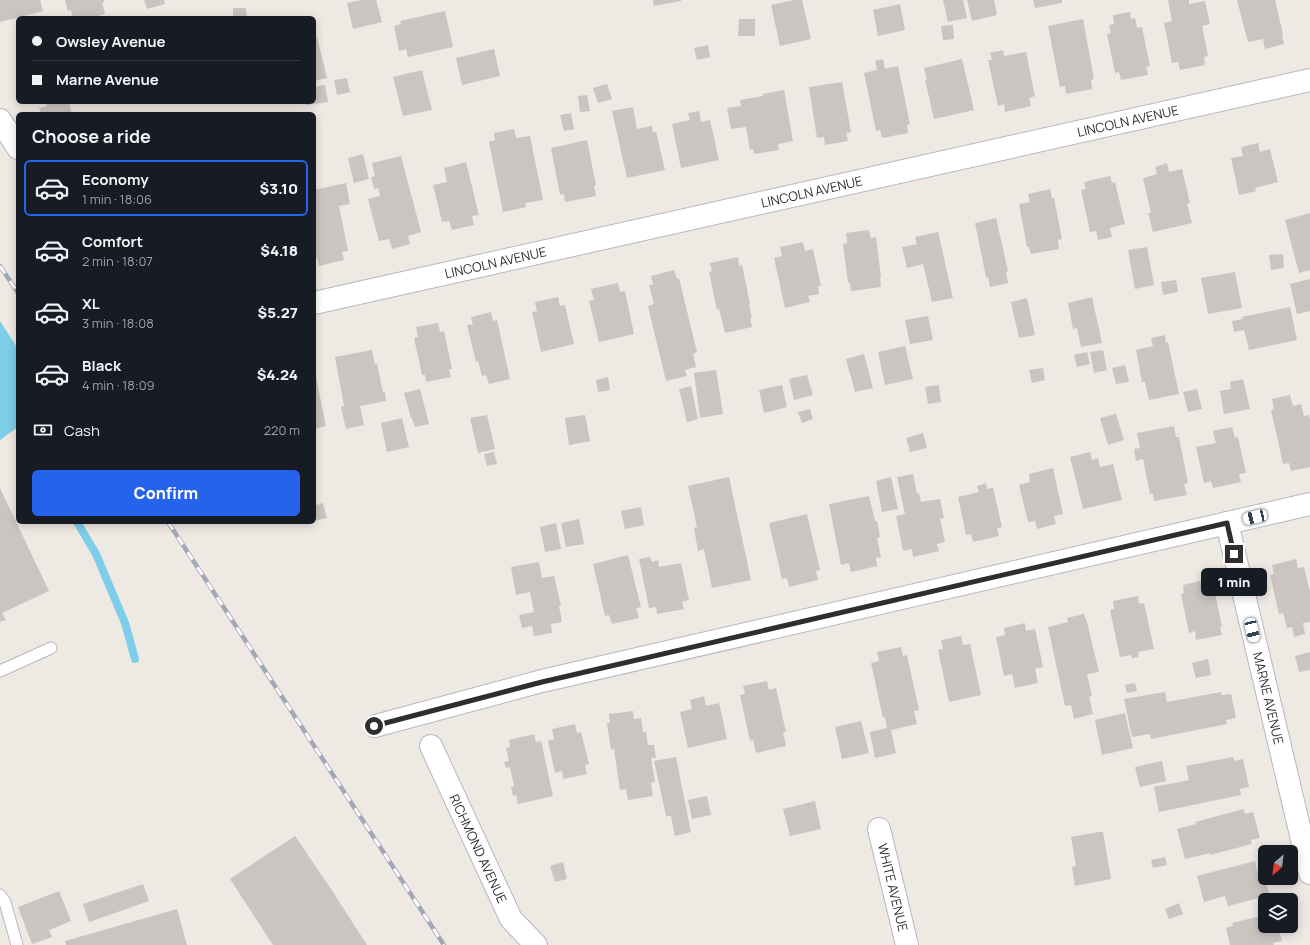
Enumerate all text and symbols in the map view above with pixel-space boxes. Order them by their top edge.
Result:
text: Owsley Avenue [56,31,166,52]
text: Marne Avenue [56,69,159,90]
street label: LINCOLN AVENUE [1075,101,1180,141]
text: Choose a ride [32,124,151,148]
text: Economy [82,169,149,190]
icon: car [34,170,70,206]
street label: LINCOLN AVENUE [759,171,864,212]
text: $3.10 [260,178,298,199]
text: 1 min · 18:06 [82,190,152,208]
text: Comfort [82,231,143,252]
icon: car [34,232,70,268]
text: $4.18 [260,240,298,261]
street label: LINCOLN AVENUE [443,242,548,282]
text: 2 min · 18:07 [82,252,153,270]
text: XL [82,293,100,314]
icon: car [34,294,70,330]
text: $5.27 [258,302,298,323]
text: 3 min · 18:08 [82,314,154,332]
text: Black [82,355,121,376]
icon: car [34,356,70,392]
text: $4.24 [257,364,298,385]
text: 4 min · 18:09 [82,376,155,394]
icon: cash [32,419,54,441]
text: Cash [64,420,100,441]
text: 220 m [264,421,300,439]
button: Confirm [32,470,300,516]
car [1242,508,1268,526]
route end [1225,545,1243,563]
callout: 1 min [1201,568,1267,596]
text: 1 min [1218,573,1250,591]
car [1243,617,1261,643]
street label: MARNE AVENUE [1249,650,1288,746]
route start [365,717,383,735]
street label: RICHMOND AVENUE [445,791,511,906]
street label: WHITE AVENUE [874,841,912,933]
north arrow [1258,845,1298,885]
map controls [1258,845,1298,933]
button: layers [1258,893,1298,933]

